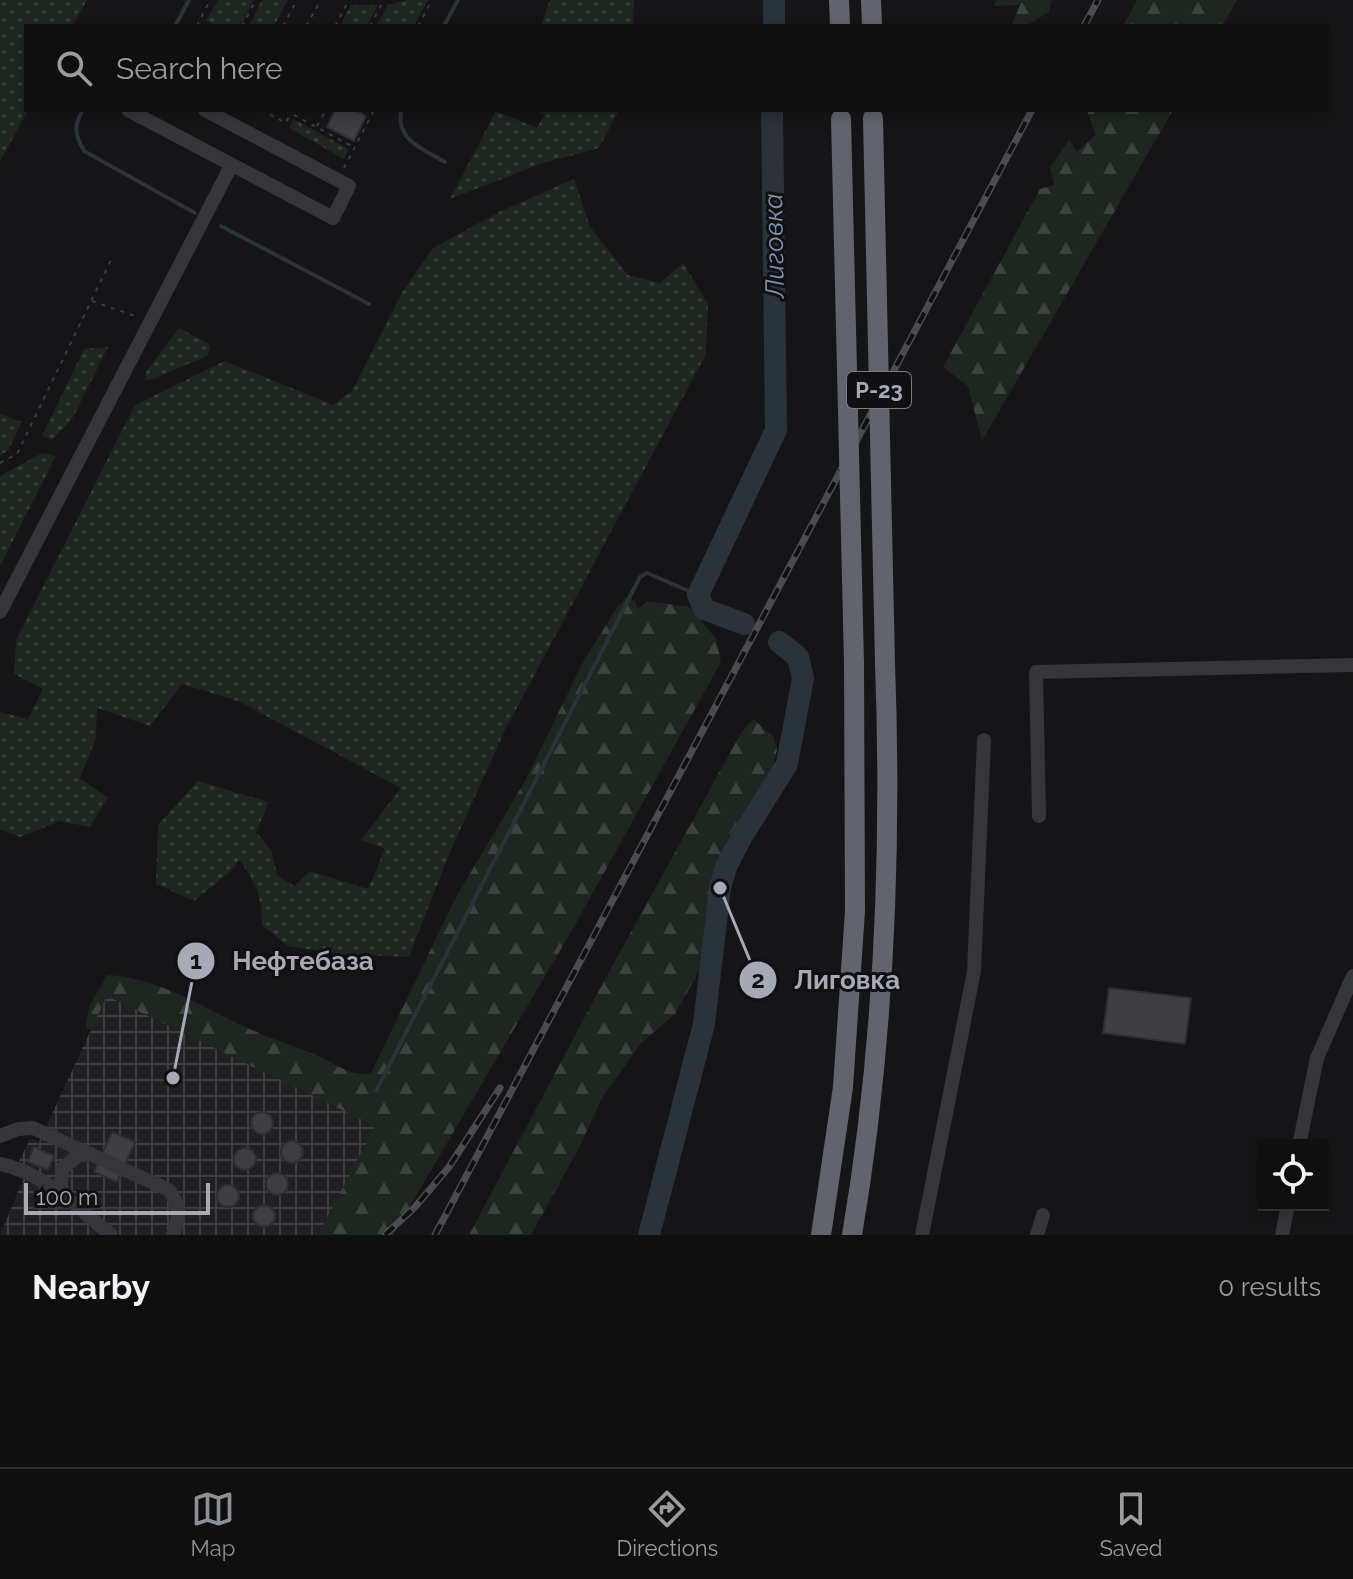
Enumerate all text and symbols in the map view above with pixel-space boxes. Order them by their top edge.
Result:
search box [24,24,1329,112]
icon: search [52,46,96,90]
text: Search here [116,51,283,86]
water label: Лиговка [758,193,790,300]
road number: Р-23 [847,372,911,408]
callout: Нефтебаза [176,936,390,986]
text: 1 [190,946,202,975]
text: Нефтебаза [232,946,374,976]
callout: Лиговка [738,955,916,1005]
text: 2 [751,965,765,994]
text: Лиговка [794,965,900,995]
map controls [1257,1139,1329,1211]
button: locate [1257,1139,1329,1211]
scale bar [24,1179,210,1215]
text: 100 m [36,1184,98,1210]
text: Nearby [32,1267,150,1307]
text: 0 results [1218,1272,1321,1302]
tab: Map [191,1487,235,1561]
tab: Directions [617,1487,718,1561]
tab: Saved [1099,1487,1162,1561]

